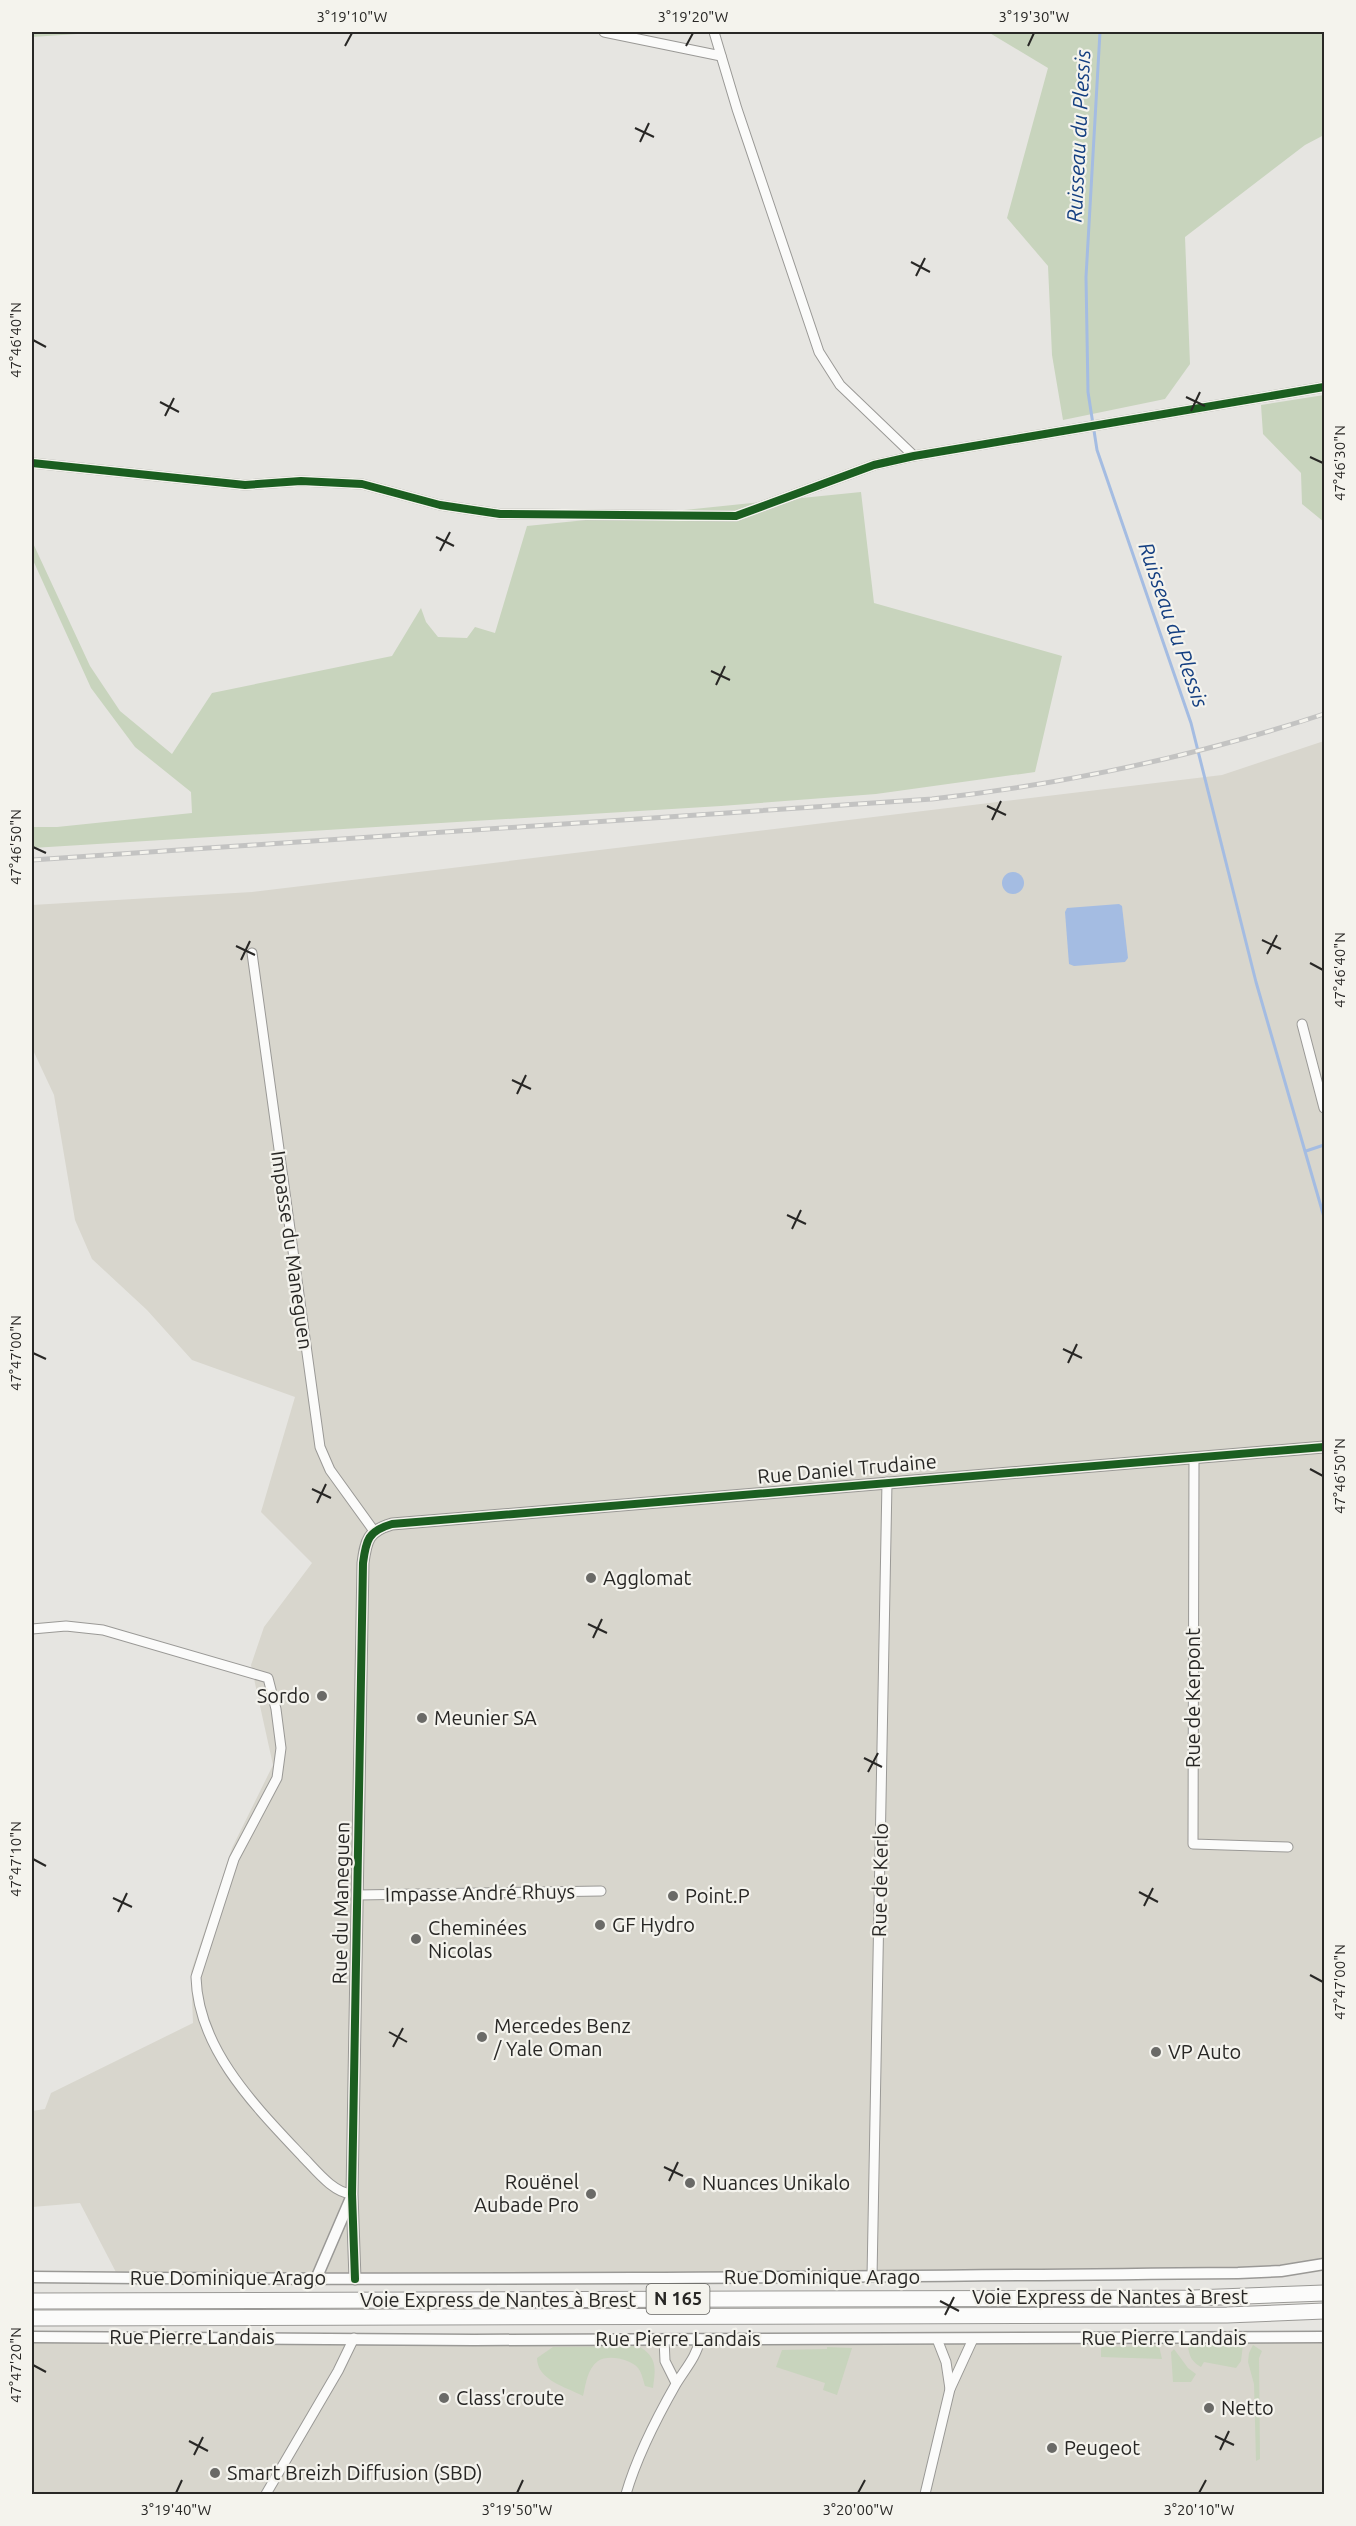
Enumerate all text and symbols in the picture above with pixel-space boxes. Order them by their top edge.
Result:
text: 3°19'10"W [317,8,388,25]
text: 3°19'20"W [658,8,729,25]
text: 3°19'30"W [999,8,1070,25]
water label: Ruisseau du Plessis [1061,49,1095,223]
text: 47°46'40"N [7,302,24,378]
text: 47°46'30"N [1331,425,1348,501]
water label: Ruisseau du Plessis [1134,539,1214,711]
text: 47°46'50"N [7,809,24,885]
text: 47°46'40"N [1331,932,1348,1008]
street label: Impasse du Maneguen [267,1149,318,1351]
text: 47°47'00"N [7,1315,24,1391]
text: 47°46'50"N [1331,1438,1348,1514]
street label: Rue Daniel Trudaine [756,1449,938,1488]
place label: Agglomat [603,1566,691,1589]
marker: Agglomat [584,1571,598,1585]
street label: Rue de Kerpont [1181,1628,1204,1768]
place label: Sordo [257,1684,310,1707]
marker: Sordo [315,1689,329,1703]
place label: Meunier SA [434,1706,537,1729]
marker: Meunier SA [415,1711,429,1725]
text: 47°47'10"N [7,1821,24,1897]
street label: Rue du Maneguen [328,1821,353,1985]
street label: Rue de Kerlo [867,1823,892,1937]
street label: Impasse André Rhuys [385,1879,575,1906]
place label: Point.P [685,1884,750,1907]
marker: Point.P [666,1889,680,1903]
place label: GF Hydro [612,1913,695,1936]
place label: Cheminées Nicolas [428,1916,527,1962]
marker: GF Hydro [593,1918,607,1932]
marker: Cheminées Nicolas [409,1932,423,1946]
text: 47°47'00"N [1331,1944,1348,2020]
place label: Mercedes Benz / Yale Oman [493,2014,631,2060]
marker: Mercedes Benz / Yale Oman [475,2030,489,2044]
place label: VP Auto [1168,2040,1241,2063]
marker: VP Auto [1149,2045,1163,2059]
place label: Rouënel Aubade Pro [474,2170,579,2216]
place label: Nuances Unikalo [702,2171,850,2194]
marker: Nuances Unikalo [683,2176,697,2190]
marker: Rouënel Aubade Pro [584,2187,598,2201]
street label: Rue Dominique Arago [724,2265,920,2288]
street label: Rue Dominique Arago [130,2266,326,2289]
road number: N 165 [646,2284,710,2314]
street label: Voie Express de Nantes à Brest [972,2285,1248,2308]
street label: Voie Express de Nantes à Brest [360,2288,636,2311]
street label: Rue Pierre Landais [109,2325,275,2348]
street label: Rue Pierre Landais [1081,2326,1247,2349]
text: 47°47'20"N [7,2327,24,2403]
street label: Rue Pierre Landais [595,2327,761,2350]
place label: Class'croute [456,2386,565,2409]
marker: Class'croute [437,2391,451,2405]
place label: Netto [1221,2396,1274,2419]
marker: Netto [1202,2401,1216,2415]
place label: Peugeot [1064,2436,1140,2459]
marker: Peugeot [1045,2441,1059,2455]
place label: Smart Breizh Diffusion (SBD) [227,2461,483,2484]
marker: Smart Breizh Diffusion (SBD) [208,2466,222,2480]
text: 3°19'40"W [141,2501,212,2518]
text: 3°19'50"W [482,2501,553,2518]
text: 3°20'00"W [823,2501,894,2518]
text: 3°20'10"W [1164,2501,1235,2518]

